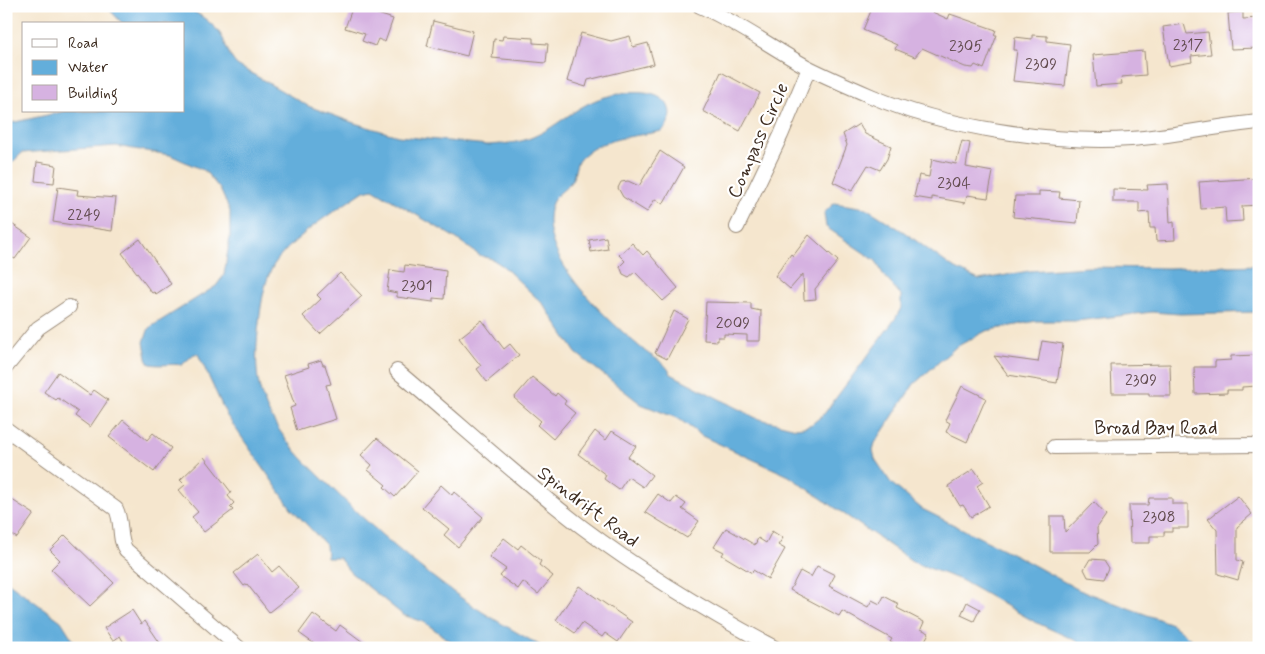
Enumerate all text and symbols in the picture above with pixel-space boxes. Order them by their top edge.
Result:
legend [22,22,185,112]
text: Road [68,34,98,54]
house number: 2317 [1173,35,1204,56]
house number: 2305 [949,36,983,57]
house number: 2309 [1025,54,1057,75]
text: Water [68,58,108,78]
street label: Compass Circle [722,79,795,202]
text: Building [68,84,118,105]
house number: 2304 [937,173,971,194]
house number: 2249 [67,205,101,226]
house number: 2301 [401,276,433,297]
house number: 2009 [716,313,750,334]
house number: 2309 [1125,370,1157,391]
street label: Broad Bay Road [1094,416,1218,441]
street label: Spindrift Road [532,461,644,553]
house number: 2308 [1142,507,1176,528]

